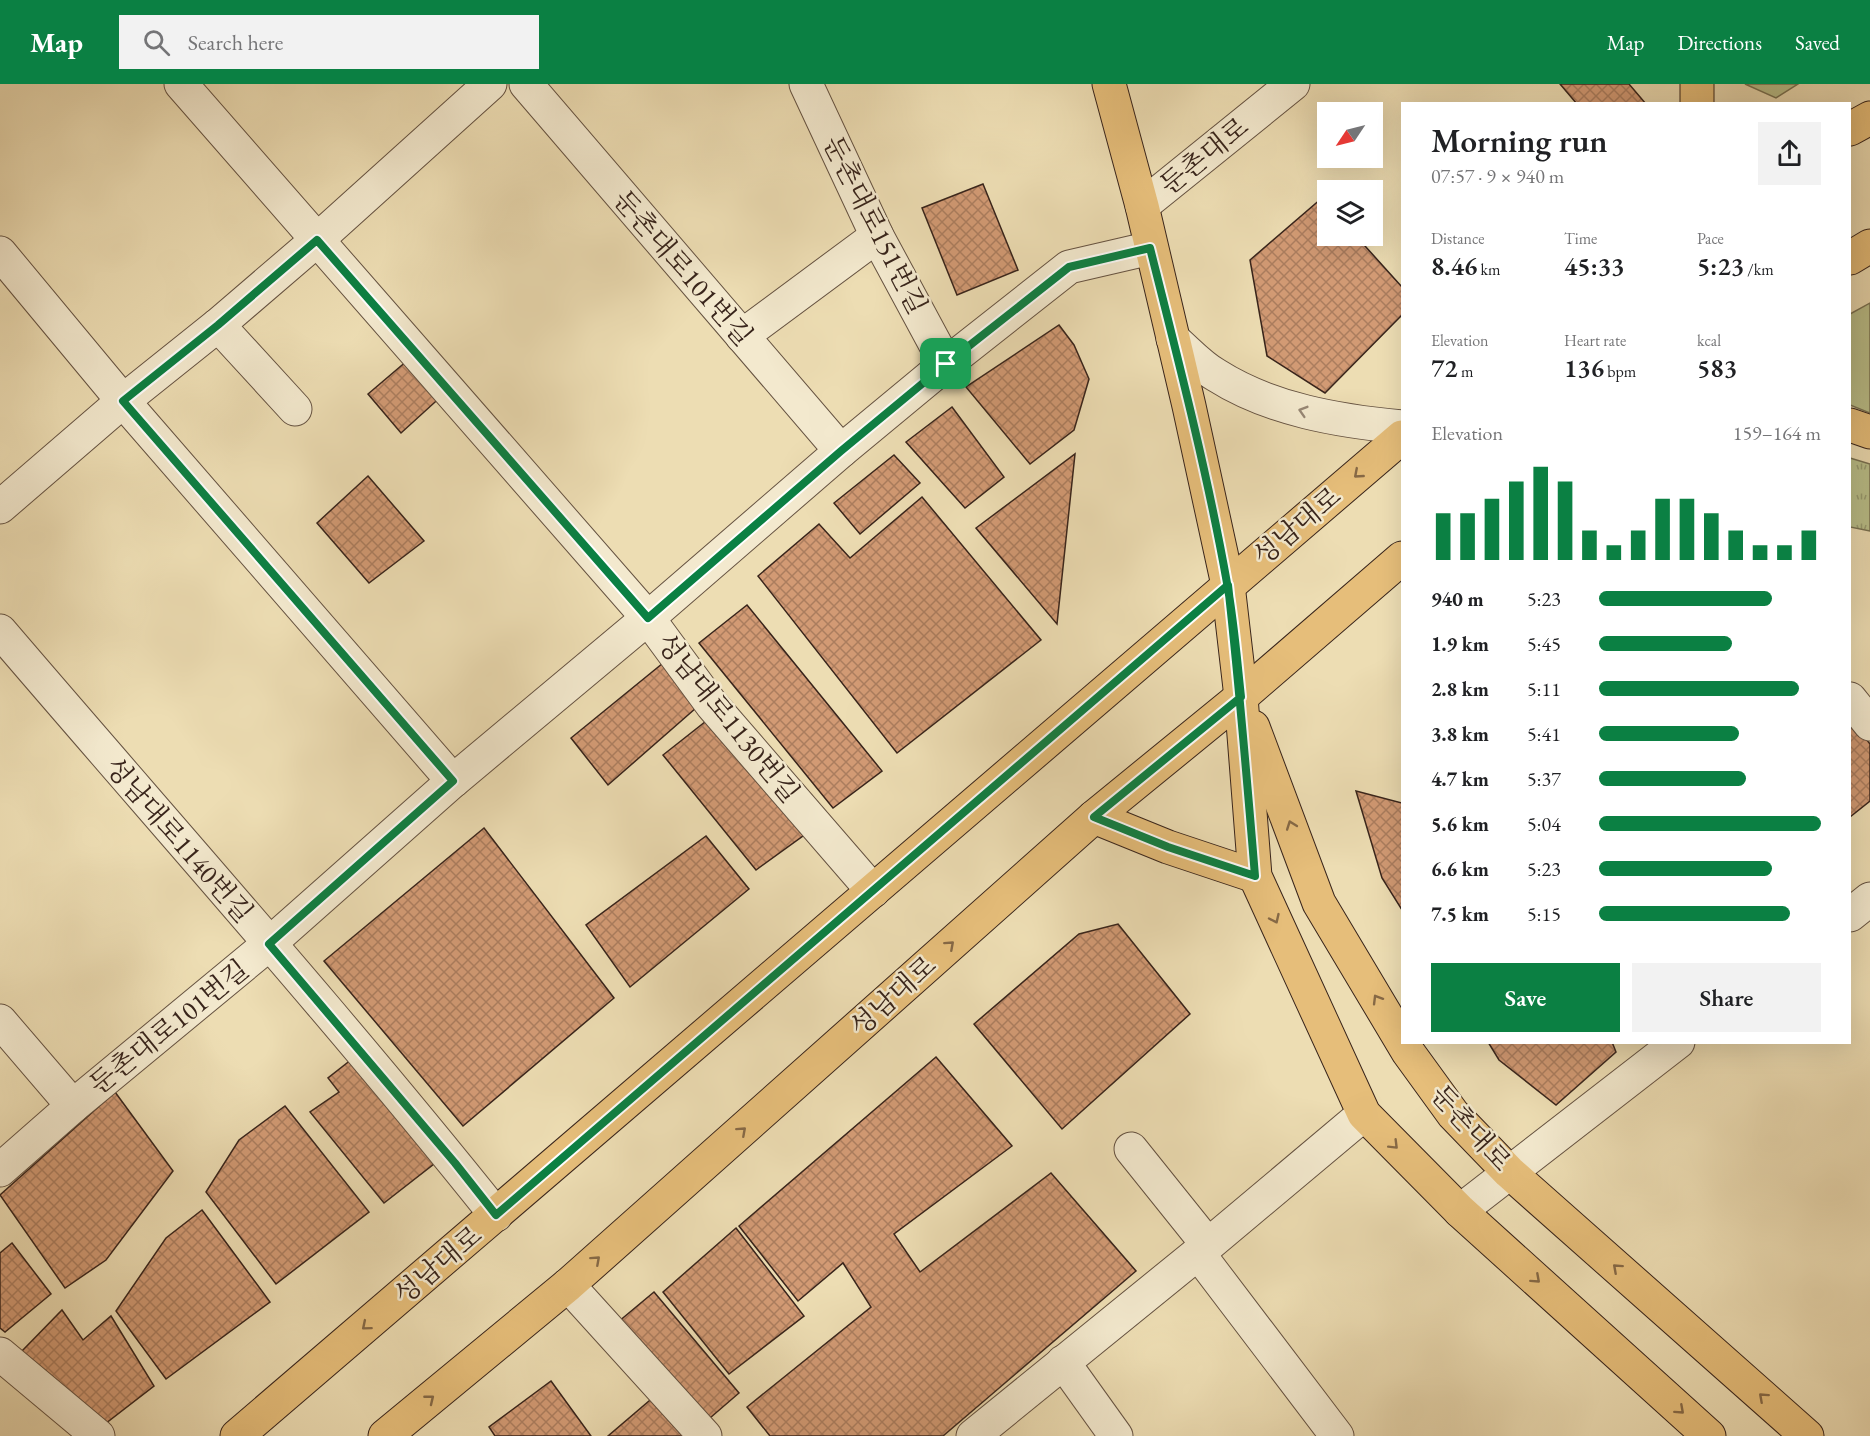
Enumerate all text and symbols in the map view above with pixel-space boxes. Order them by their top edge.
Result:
search box [119,15,539,69]
text: Map [30,24,83,60]
icon: search [140,26,173,59]
text: Search here [188,28,283,57]
text: Map [1607,29,1644,56]
text: Directions [1677,29,1762,56]
text: Saved [1795,29,1840,56]
north arrow [1317,102,1383,168]
map controls [1317,102,1383,246]
street label: 둔촌대로 [1152,109,1255,202]
text: Morning run [1431,119,1608,162]
button: share [1758,122,1821,185]
street label: 둔촌대로151번길 [816,130,935,320]
text: 07:57 · 9 × 940 m [1431,163,1564,189]
button: layers [1317,180,1383,246]
street label: 둔촌대로101번길 [606,182,761,353]
text: Distance [1431,228,1484,249]
text: Time [1564,228,1597,249]
text: Pace [1697,228,1724,249]
text: 8.46 [1431,249,1477,283]
text: 45:33 [1564,249,1624,283]
text: 5:23 [1697,249,1744,283]
text: km [1477,259,1500,280]
text: /km [1744,259,1774,280]
text: Elevation [1431,330,1489,351]
text: Heart rate [1564,330,1626,351]
text: kcal [1697,330,1721,351]
pin [920,338,971,389]
icon: arrive [929,347,962,380]
text: 72 [1431,351,1458,385]
text: 136 [1564,351,1604,385]
text: 583 [1697,351,1737,385]
text: m [1458,361,1473,382]
text: bpm [1604,361,1636,382]
one-way arrow [1298,406,1309,418]
text: Elevation [1431,420,1503,446]
text: 159–164 m [1733,420,1821,446]
one-way arrow [1354,467,1365,478]
street label: 성남대로 [1245,479,1348,573]
text: 940 m [1431,586,1484,612]
text: 5:23 [1527,586,1561,612]
street label: 성남대로1130번길 [649,626,808,810]
text: 1.9 km [1431,631,1489,657]
text: 5:45 [1527,631,1561,657]
text: 2.8 km [1431,676,1489,702]
text: 5:11 [1527,676,1561,702]
text: 3.8 km [1431,721,1489,747]
text: 5:41 [1527,721,1561,747]
street label: 성남대로1140번길 [98,750,261,930]
text: 4.7 km [1431,766,1489,792]
text: 5:37 [1527,766,1561,792]
text: 5.6 km [1431,811,1489,837]
text: 5:04 [1527,811,1561,837]
one-way arrow [1285,820,1298,831]
text: 6.6 km [1431,856,1489,882]
text: 5:23 [1527,856,1561,882]
text: 7.5 km [1431,901,1489,927]
text: 5:15 [1527,901,1561,927]
one-way arrow [1267,913,1279,924]
one-way arrow [943,941,954,952]
street label: 성남대로 [842,948,943,1044]
street label: 둔촌대로101번길 [82,952,256,1102]
button: Save [1431,963,1620,1032]
button: Share [1632,963,1821,1032]
one-way arrow [1372,995,1384,1005]
street label: 둔촌대로 [1423,1077,1519,1178]
one-way arrow [735,1127,746,1138]
one-way arrow [1387,1137,1398,1148]
street label: 성남대로 [386,1218,489,1312]
one-way arrow [589,1256,600,1267]
one-way arrow [1613,1264,1624,1275]
one-way arrow [1529,1272,1540,1283]
one-way arrow [362,1319,373,1330]
one-way arrow [1759,1393,1770,1404]
one-way arrow [423,1395,434,1406]
one-way arrow [1674,1403,1684,1414]

